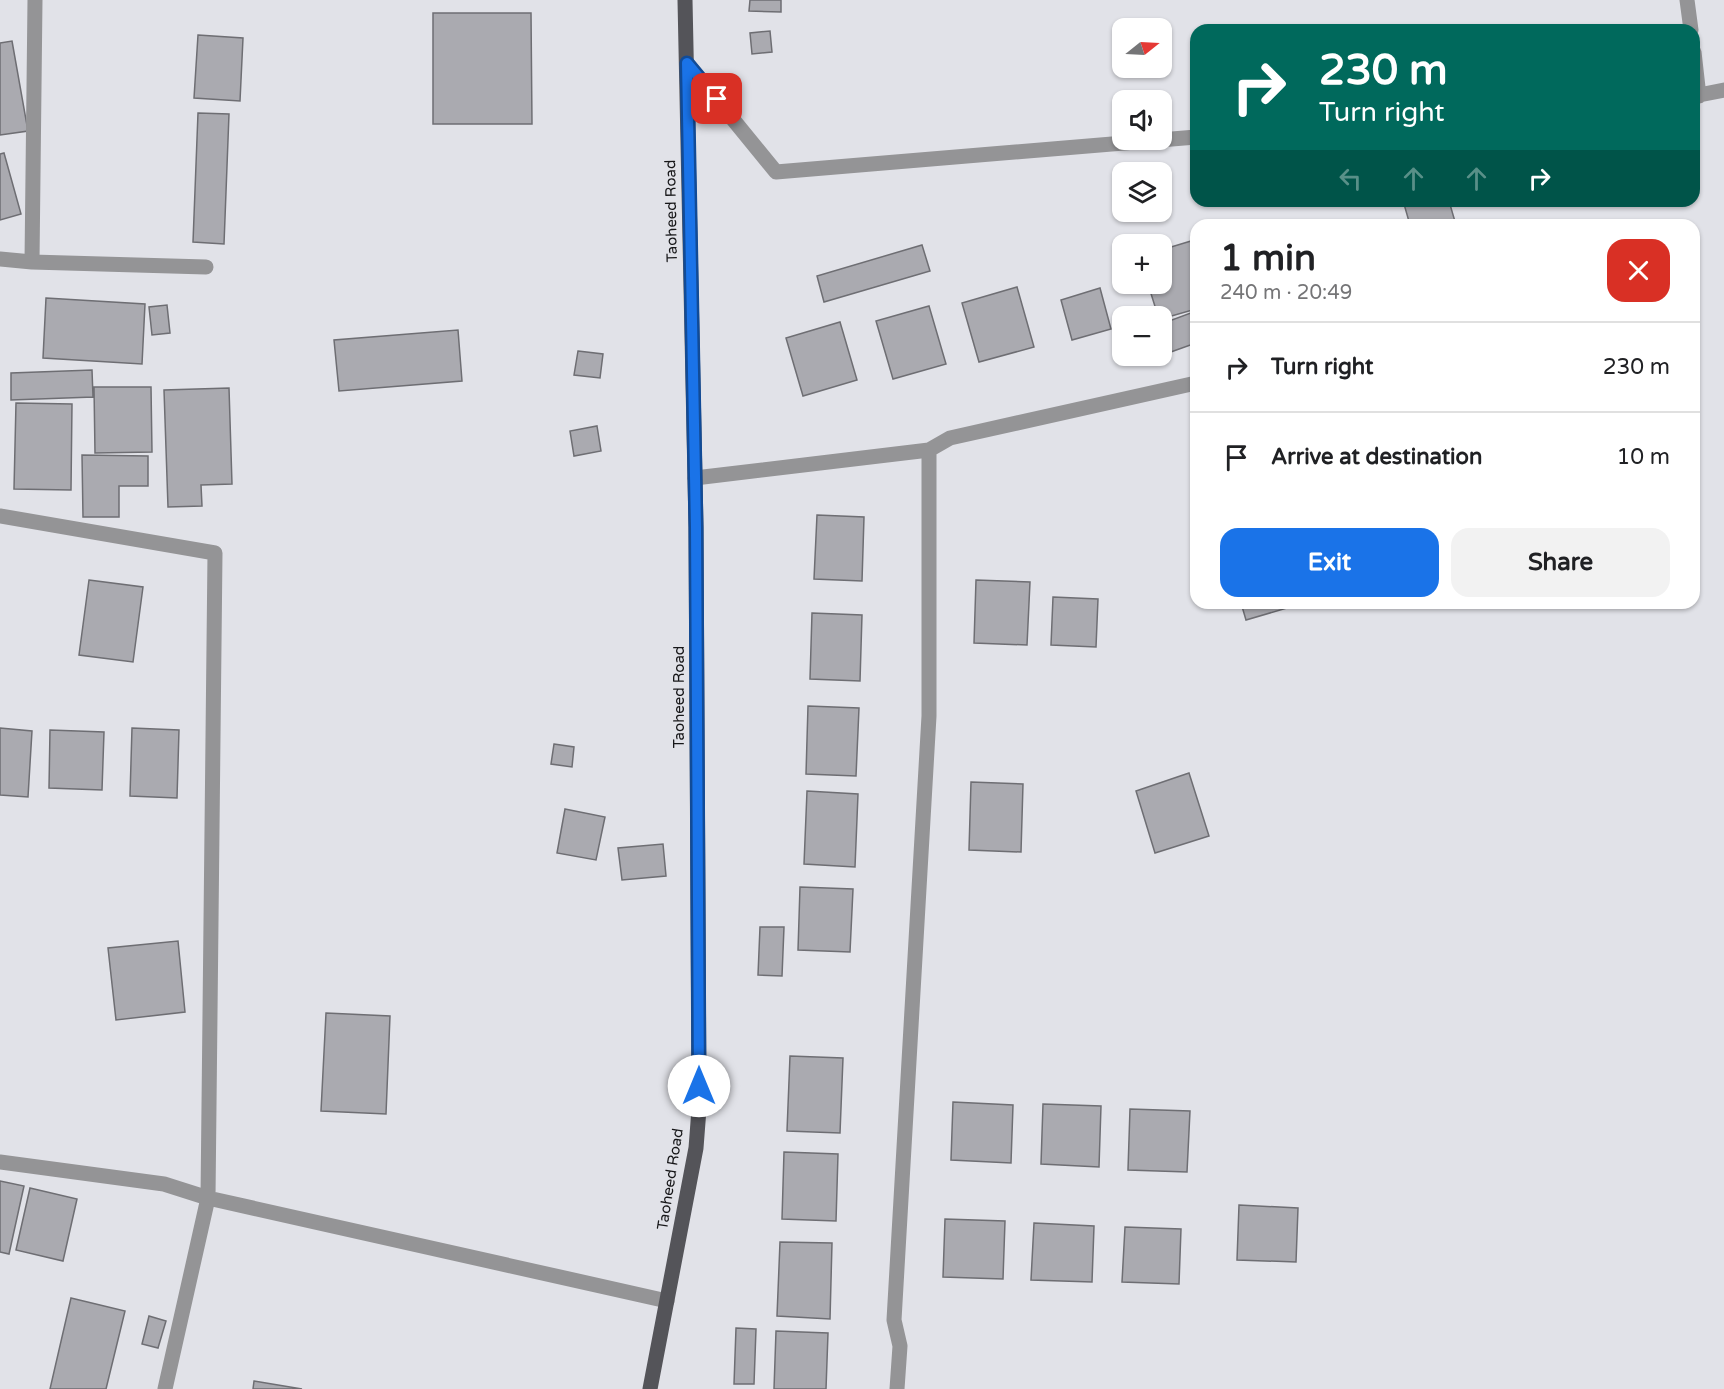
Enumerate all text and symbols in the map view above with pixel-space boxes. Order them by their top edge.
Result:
north arrow [1112,18,1172,78]
map controls [1112,18,1172,366]
text: 230 m [1319,45,1448,96]
icon: right [1220,48,1298,126]
pin [691,73,742,124]
icon: arrive [700,82,733,115]
button: sound [1112,90,1172,150]
text: Turn right [1319,96,1445,129]
street label: Taoheed Road [661,160,681,262]
button: layers [1112,162,1172,222]
icon: left [1334,162,1367,195]
icon: ahead [1397,162,1430,195]
icon: ahead [1460,162,1493,195]
icon: right [1523,162,1556,195]
button: + [1112,234,1172,294]
text: 1 min [1220,237,1316,280]
button: close [1607,239,1670,302]
text: 240 m · 20:49 [1220,281,1352,305]
button: − [1112,306,1172,366]
icon: right [1220,351,1253,384]
text: Turn right [1271,354,1373,380]
text: 230 m [1603,354,1670,380]
icon: arrive [1220,441,1253,474]
text: Arrive at destination [1271,444,1482,470]
text: 10 m [1616,444,1670,470]
button: Exit [1220,528,1439,597]
button: Share [1451,528,1670,597]
street label: Taoheed Road [670,646,688,748]
position arrow [667,1054,731,1118]
street label: Taoheed Road [653,1127,687,1231]

